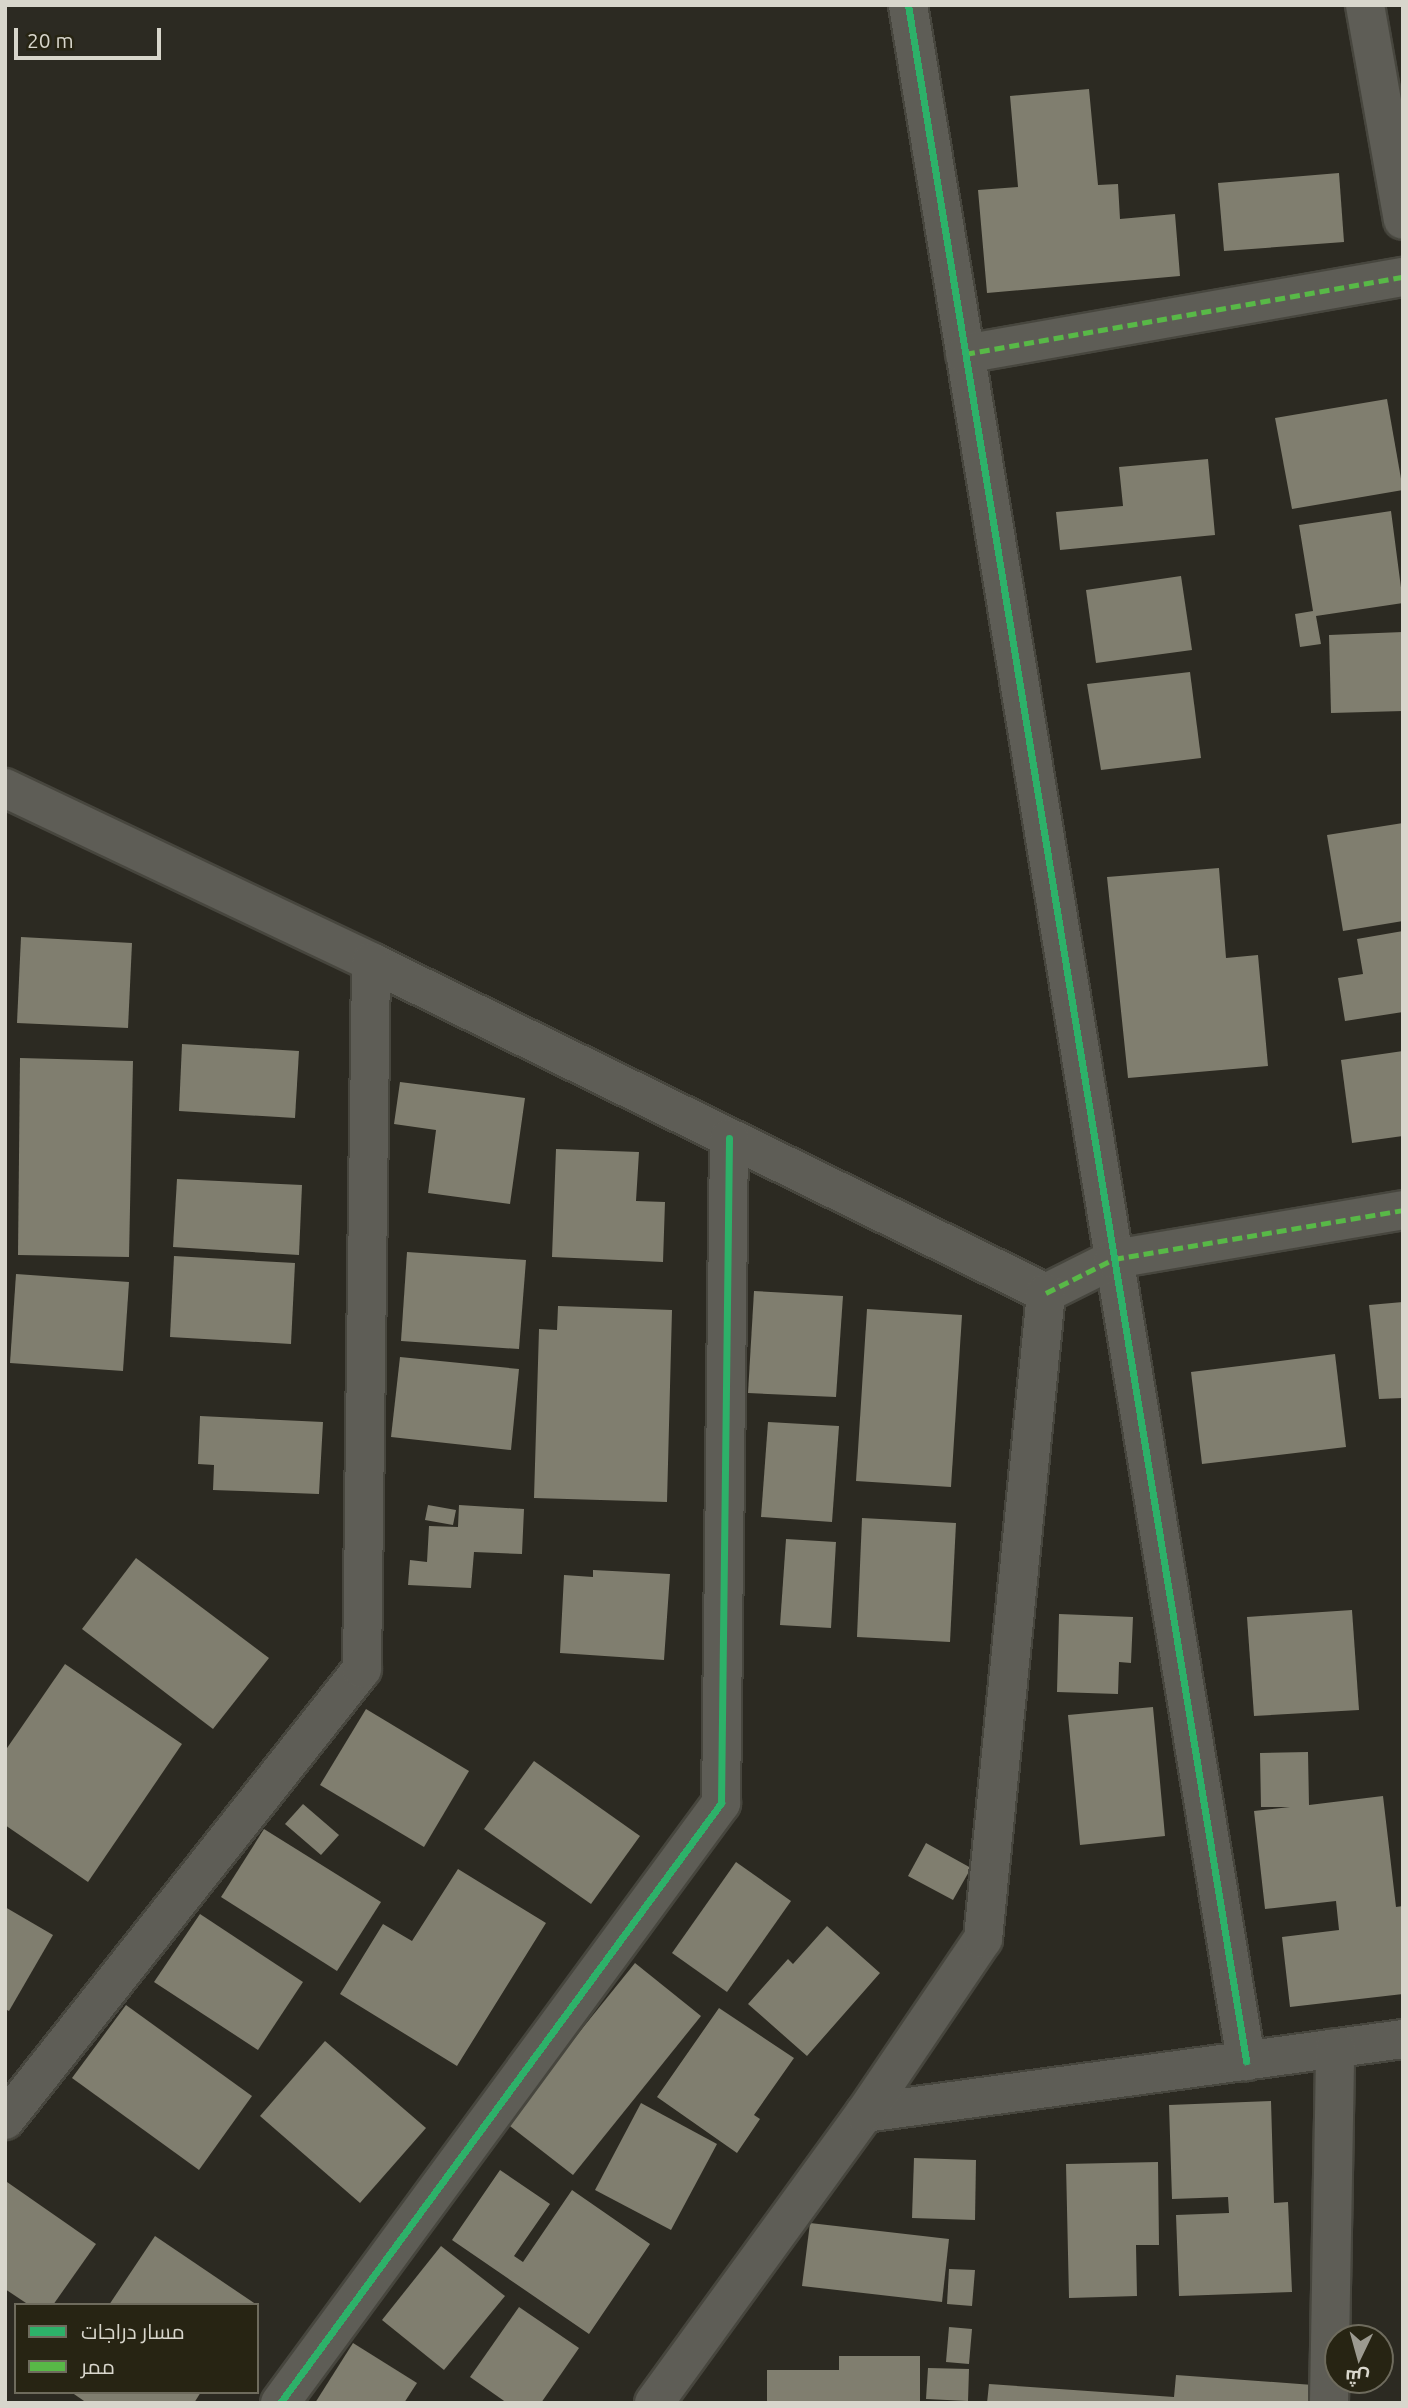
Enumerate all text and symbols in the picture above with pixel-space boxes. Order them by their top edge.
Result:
scale bar [18,14,164,58]
text: 20 m [27,28,74,52]
legend [14,2303,259,2394]
text: مسار دراجات [81,2319,185,2343]
north arrow [1324,2324,1394,2394]
text: ممر [81,2354,115,2378]
text: ش [1344,2366,1370,2390]

